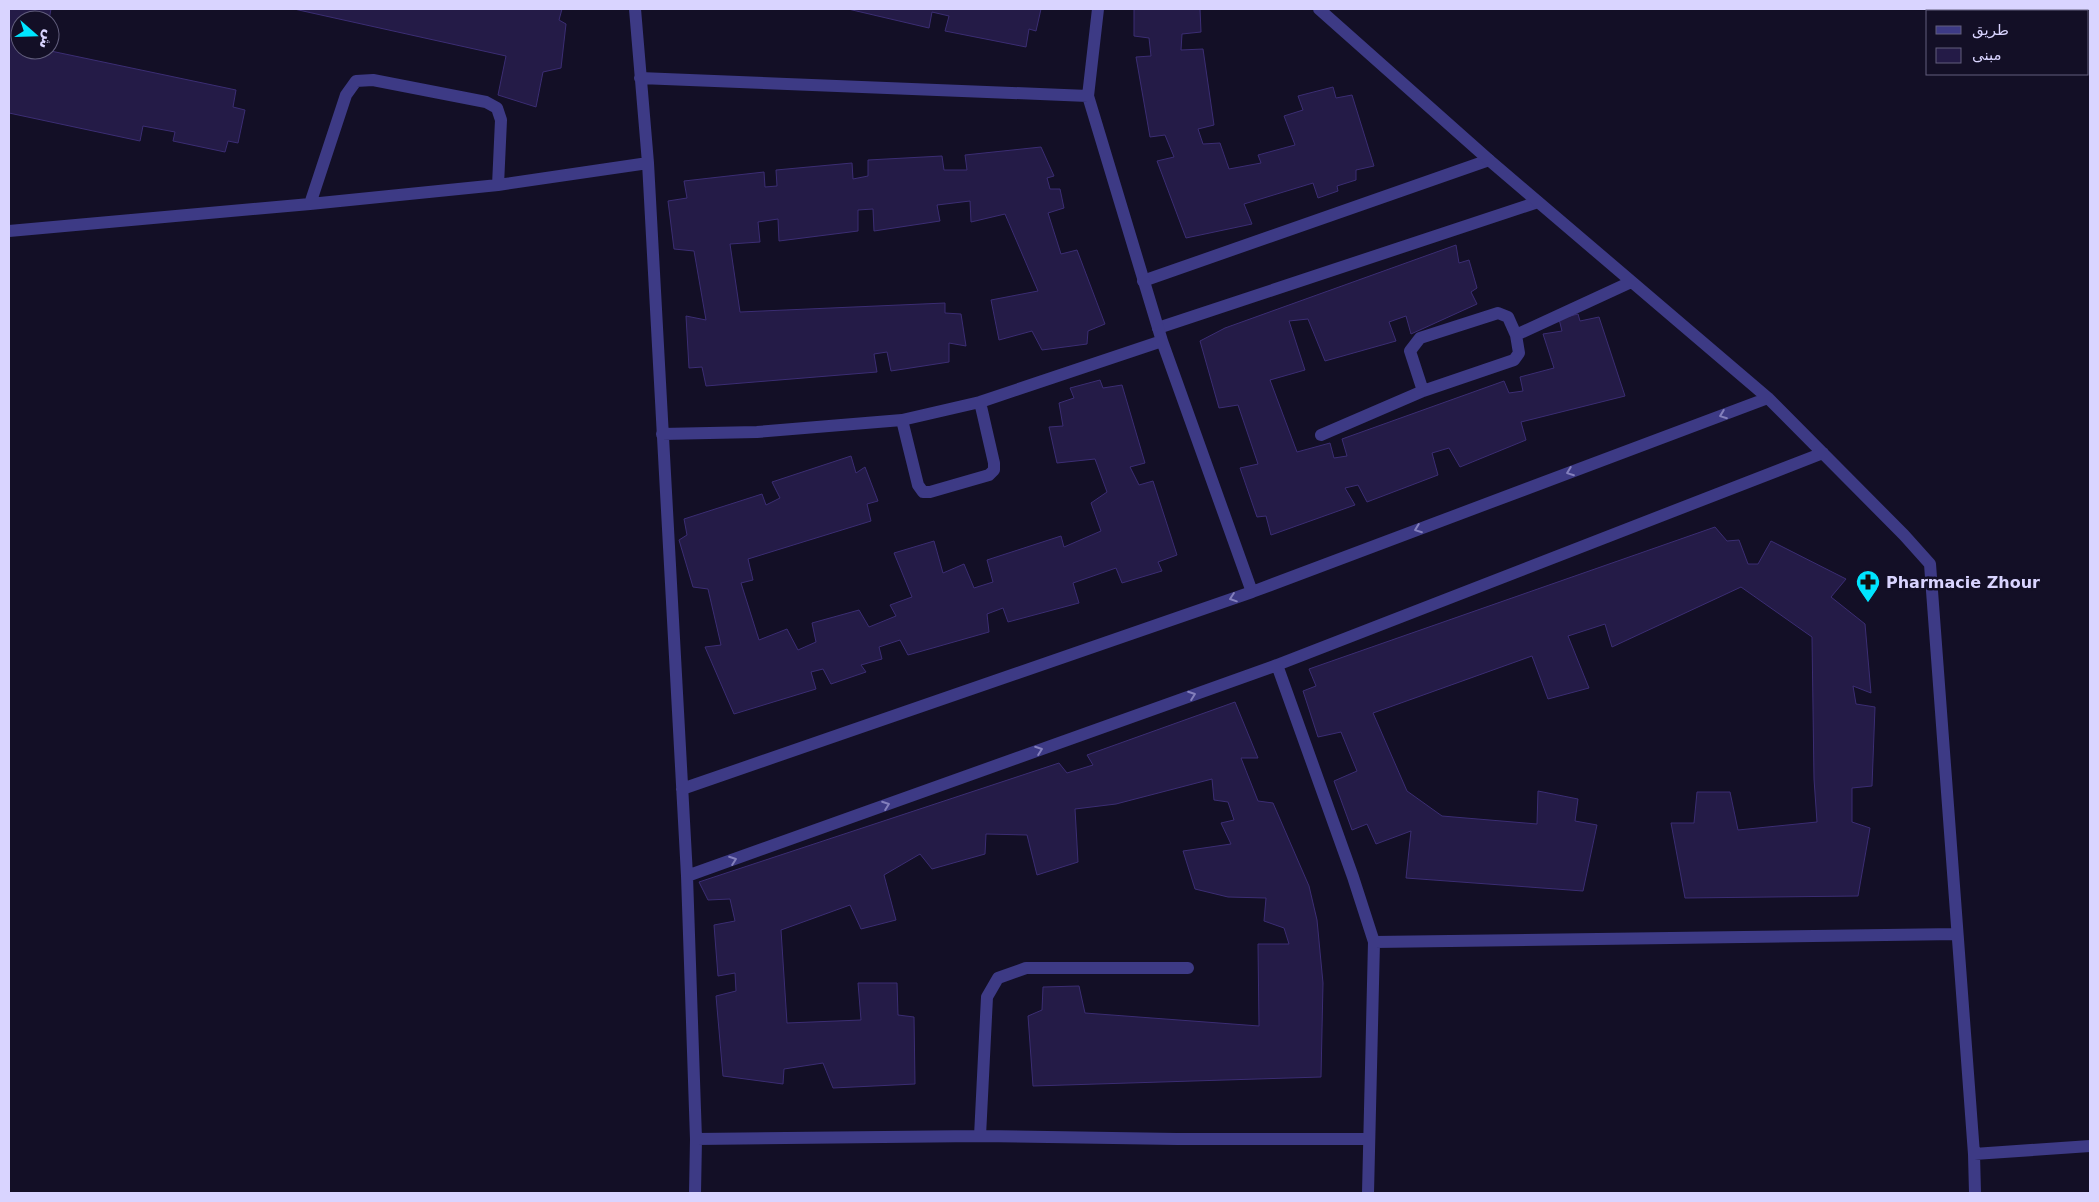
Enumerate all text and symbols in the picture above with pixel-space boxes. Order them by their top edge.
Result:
north arrow [10,10,60,60]
legend [1926,10,2089,75]
text: طريق [1972,21,2009,39]
text: ش [36,28,58,51]
text: مبنى [1972,46,2002,64]
one-way arrow [1719,409,1727,419]
one-way arrow [1567,466,1575,476]
one-way arrow [1414,523,1423,533]
pharmacy icon: Pharmacie Zhour [1855,569,1881,603]
place label: Pharmacie Zhour [1886,573,2040,592]
one-way arrow [1229,592,1238,602]
one-way arrow [1187,691,1196,701]
one-way arrow [1034,746,1043,756]
one-way arrow [881,801,890,811]
one-way arrow [728,855,737,865]

